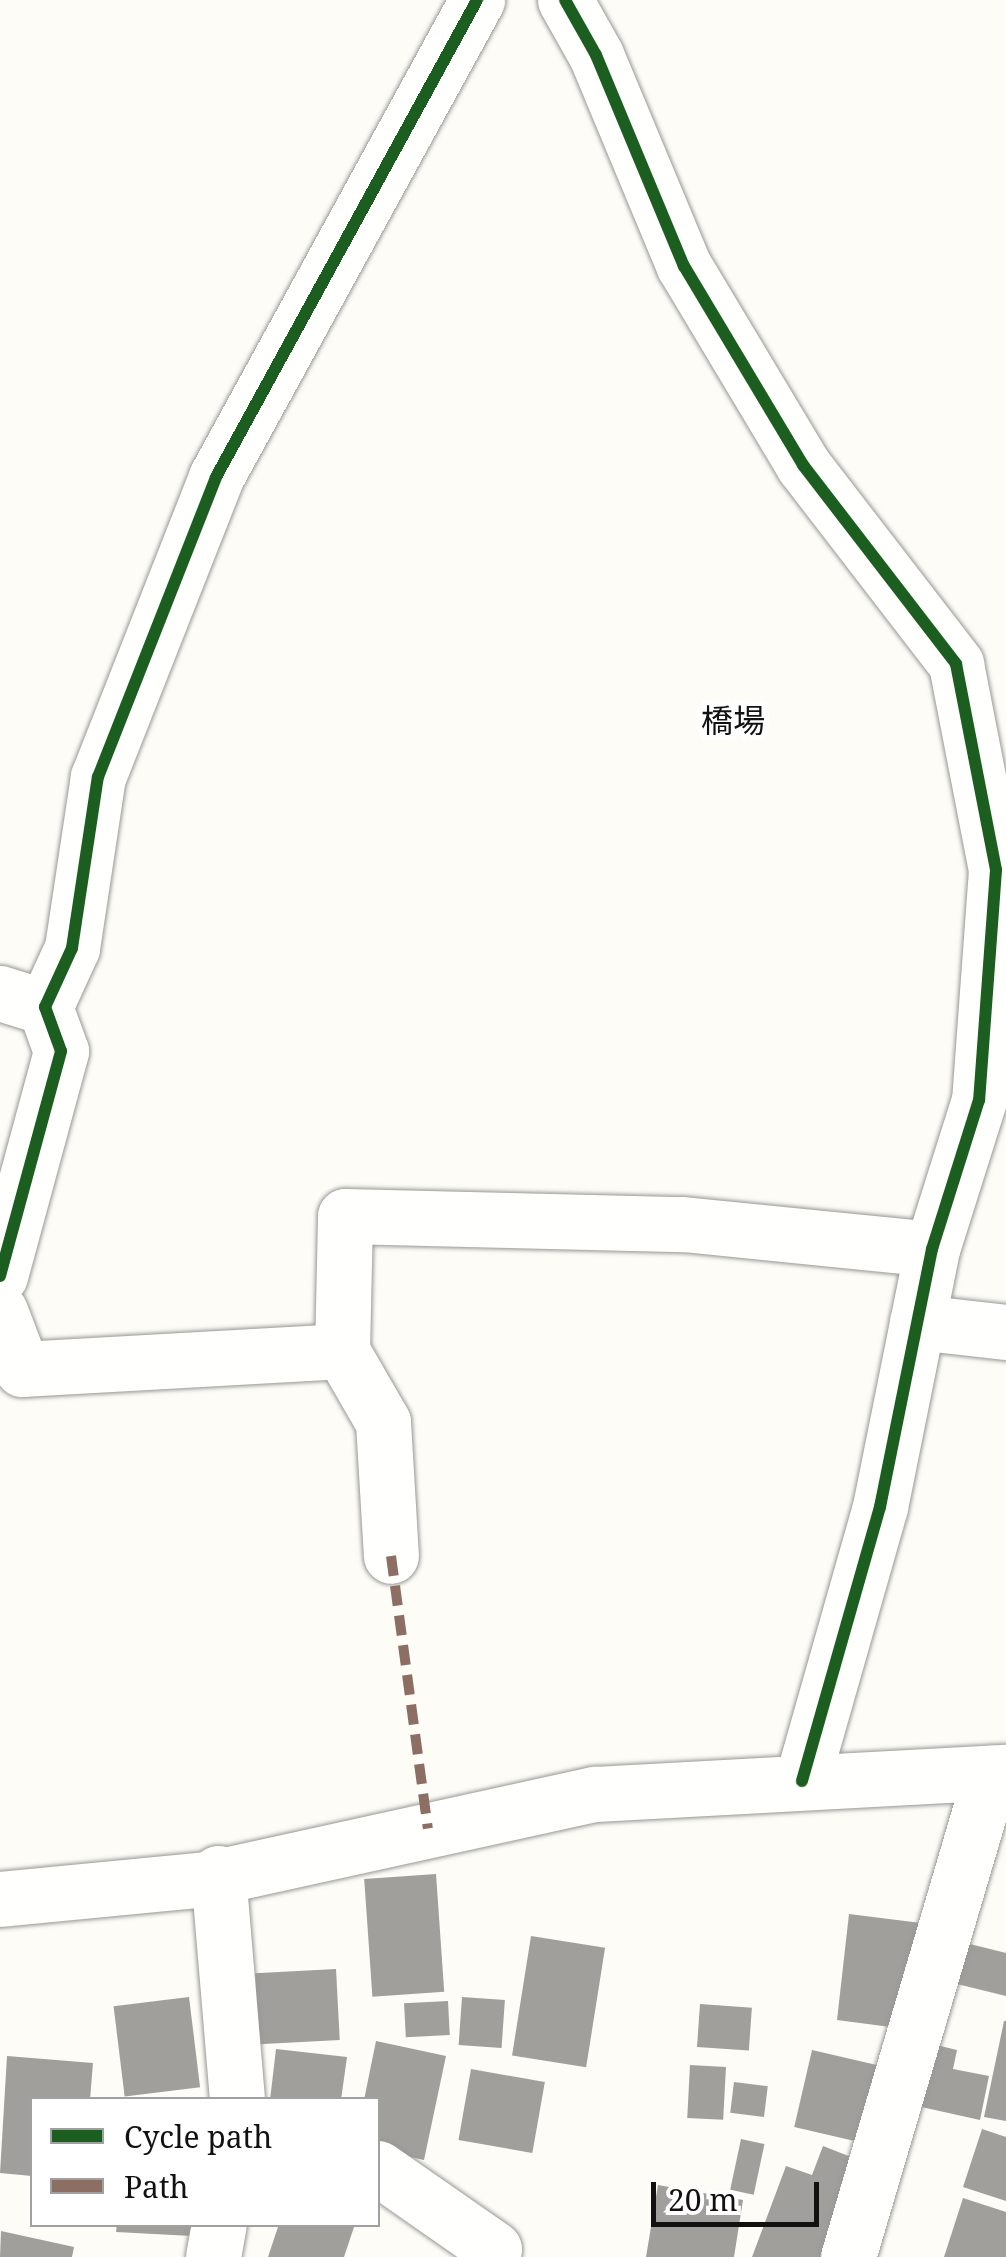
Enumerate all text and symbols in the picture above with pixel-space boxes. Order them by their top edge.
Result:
district label: 橋場 [701,701,765,739]
legend [30,2097,380,2227]
text: Cycle path [124,2116,272,2157]
scale bar [656,2162,824,2224]
text: Path [124,2166,189,2207]
text: 20 m [668,2179,738,2220]

